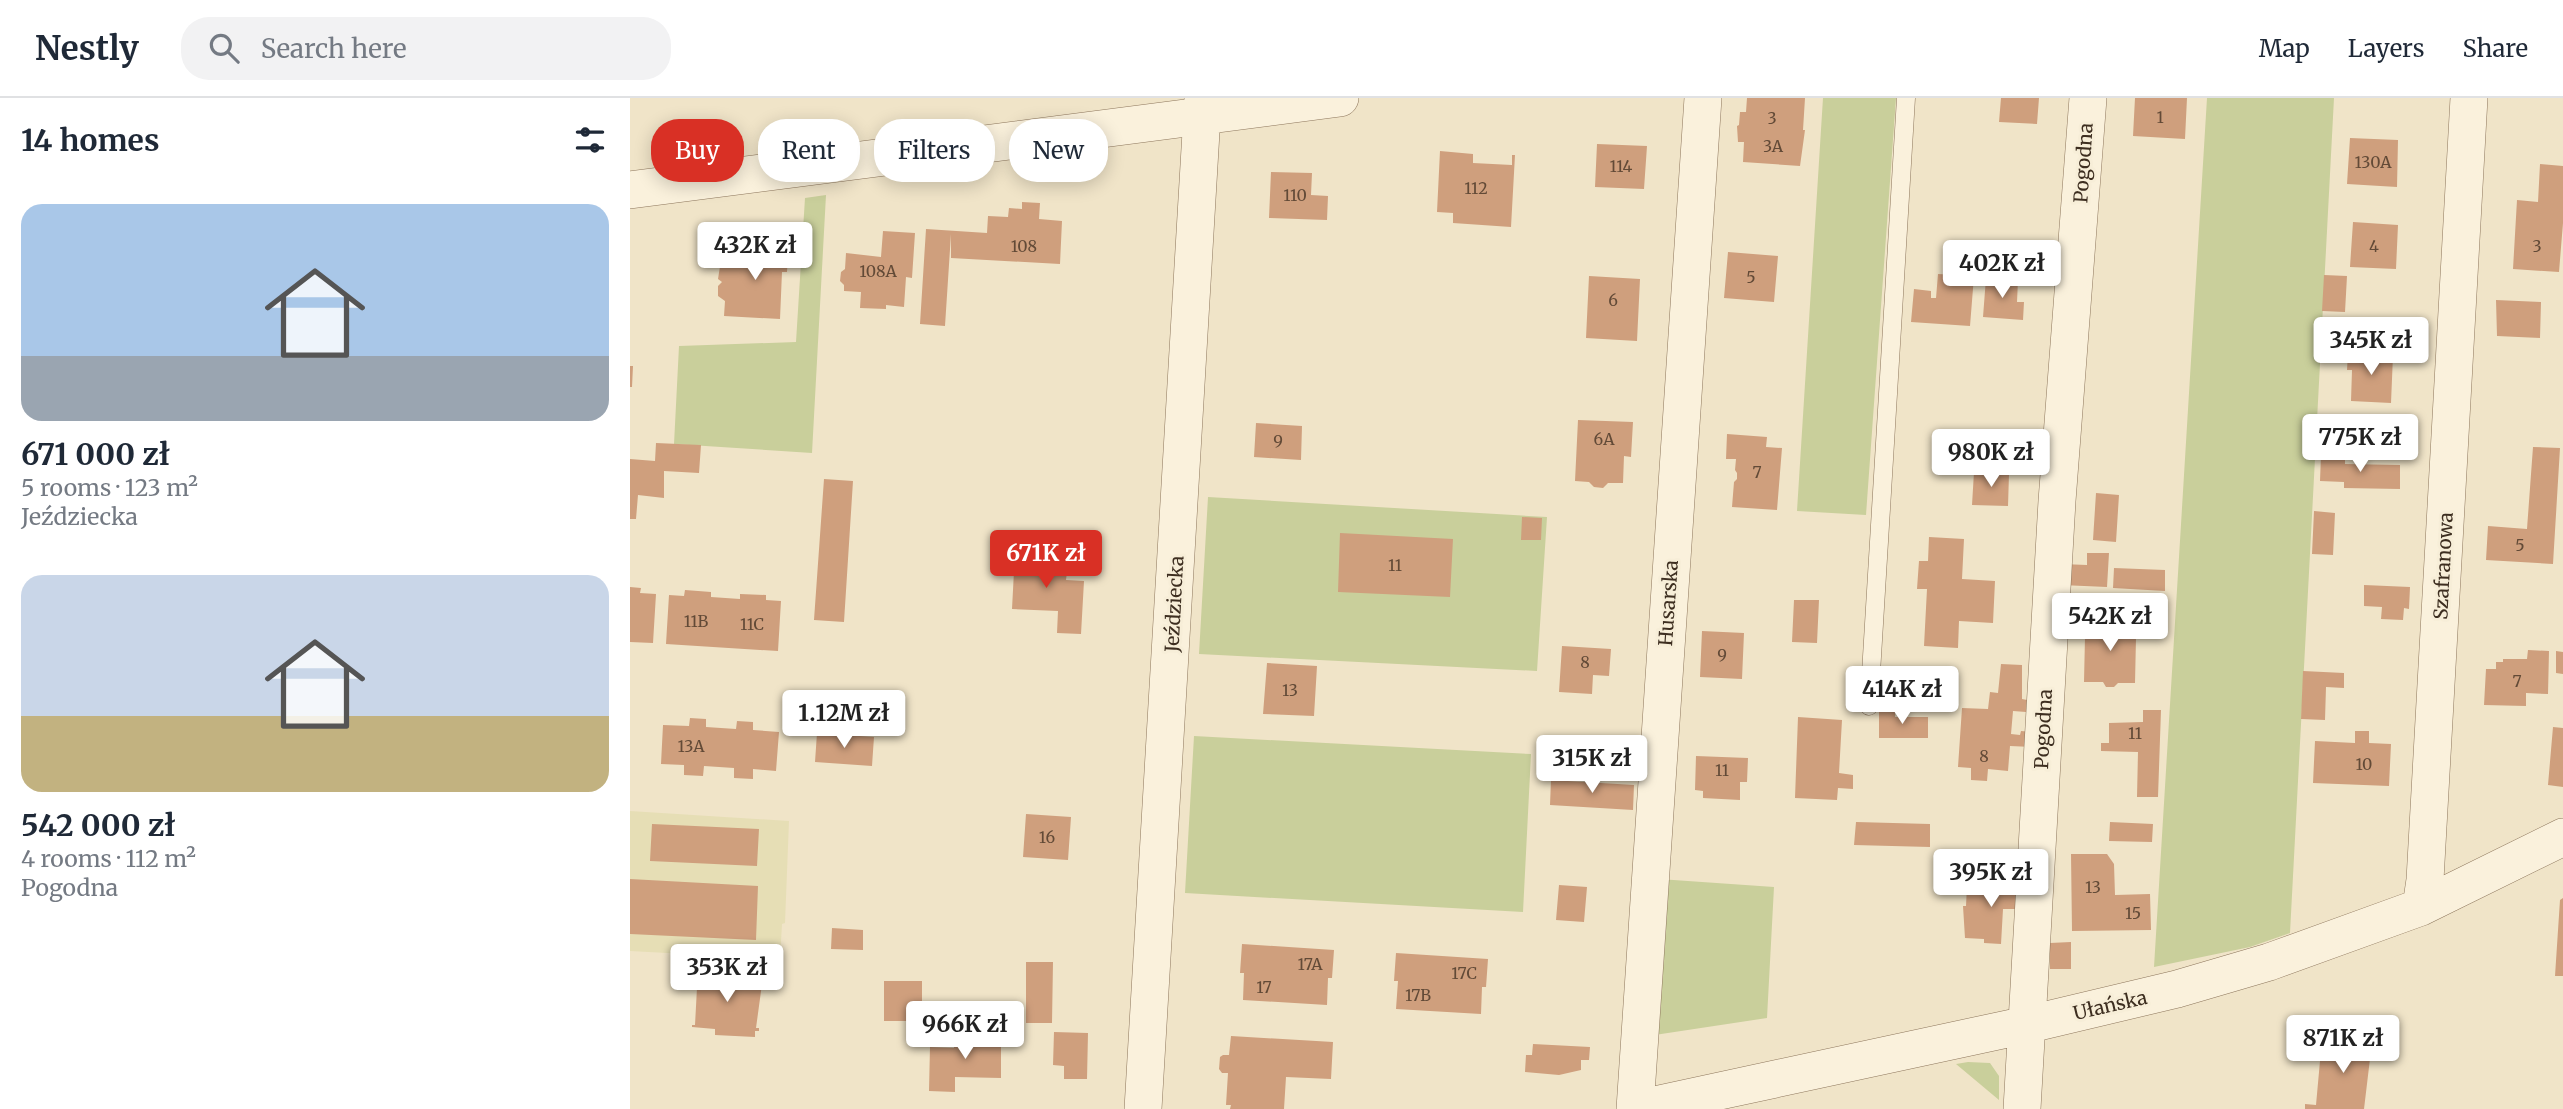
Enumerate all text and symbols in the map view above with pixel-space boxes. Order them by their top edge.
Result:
search box [181,17,671,80]
text: Nestly [35,28,139,69]
icon: search [205,29,243,67]
text: Search here [261,32,407,65]
text: Map [2259,33,2310,64]
text: Layers [2348,33,2424,64]
text: Share [2462,33,2528,64]
house number: 1 [2156,107,2164,127]
house number: 3 [1767,108,1777,128]
chip: Buy [651,119,744,182]
chip: Rent [758,119,860,182]
chip: Filters [874,119,995,182]
chip: New [1009,119,1108,182]
text: 14 homes [21,121,159,159]
icon: filters [571,121,609,159]
street label: Pogodna [2068,122,2098,204]
house number: 3A [1763,136,1784,156]
house number: 130A [2355,152,2392,172]
house number: 114 [1610,156,1633,176]
house number: 112 [1464,178,1488,198]
house number: 110 [1283,185,1307,205]
pin: 432K zł [690,222,820,282]
text: 432K zł [713,230,797,259]
house number: 108 [1011,236,1037,256]
house number: 4 [2369,236,2379,256]
house number: 3 [2532,236,2542,256]
pin: 402K zł [1937,240,2067,300]
text: 402K zł [1959,248,2045,277]
icon: home [252,250,378,376]
house number: 108A [859,261,898,281]
house number: 5 [1746,267,1756,287]
house number: 6 [1608,290,1618,310]
pin: 345K zł [2306,317,2436,377]
text: 345K zł [2330,325,2412,354]
pin: 775K zł [2295,414,2425,474]
text: 775K zł [2318,422,2402,451]
house number: 6A [1594,429,1615,449]
pin: 980K zł [1926,430,2056,489]
house number: 9 [1273,431,1283,451]
text: 671 000 zł [21,435,170,473]
text: 980K zł [1948,437,2034,466]
house number: 7 [1752,462,1762,482]
text: 5 rooms · 123 m² [21,473,198,502]
text: Jeździecka [21,502,138,531]
street label: Szafranowa [2428,512,2458,620]
pin: 671K zł [981,531,1111,590]
house number: 5 [2515,535,2525,555]
text: 671K zł [1006,538,1086,567]
street label: Jeździecka [1159,555,1189,654]
house number: 11 [1388,555,1402,575]
street label: Husarska [1653,559,1683,647]
pin: 542K zł [2045,594,2175,653]
text: 542K zł [2068,601,2152,630]
house number: 11B [684,611,709,631]
house number: 11C [740,614,764,634]
icon: home [252,621,378,747]
house number: 9 [1717,645,1727,665]
house number: 8 [1580,652,1590,672]
pin: 414K zł [1837,666,1967,726]
house number: 7 [2512,671,2522,691]
text: 414K zł [1862,674,1942,703]
house number: 13 [1282,680,1298,700]
street label: Pogodna [2029,688,2057,770]
pin: 1.12M zł [772,690,916,750]
text: 1.12M zł [798,698,890,727]
house number: 11 [2128,723,2142,743]
house number: 13A [678,736,705,756]
pin: 315K zł [1527,736,1657,795]
text: 315K zł [1552,743,1632,772]
house number: 8 [1979,746,1989,766]
house number: 10 [2356,754,2372,774]
house number: 11 [1715,760,1729,780]
text: 542 000 zł [21,806,175,844]
house number: 16 [1039,827,1055,847]
text: 4 rooms · 112 m² [21,844,196,873]
pin: 395K zł [1926,850,2056,909]
text: 395K zł [1949,857,2033,886]
text: Pogodna [21,873,118,902]
house number: 13 [2085,877,2101,897]
house number: 15 [2125,903,2141,923]
pin: 353K zł [662,944,792,1004]
text: 353K zł [686,952,768,981]
house number: 17A [1297,954,1323,974]
house number: 17C [1451,963,1477,983]
house number: 17 [1256,977,1272,997]
house number: 17B [1405,985,1431,1005]
street label: Ułańska [2071,985,2149,1025]
pin: 966K zł [900,1002,1030,1061]
text: 966K zł [922,1009,1008,1038]
pin: 871K zł [2278,1016,2408,1075]
text: 871K zł [2302,1023,2384,1052]

